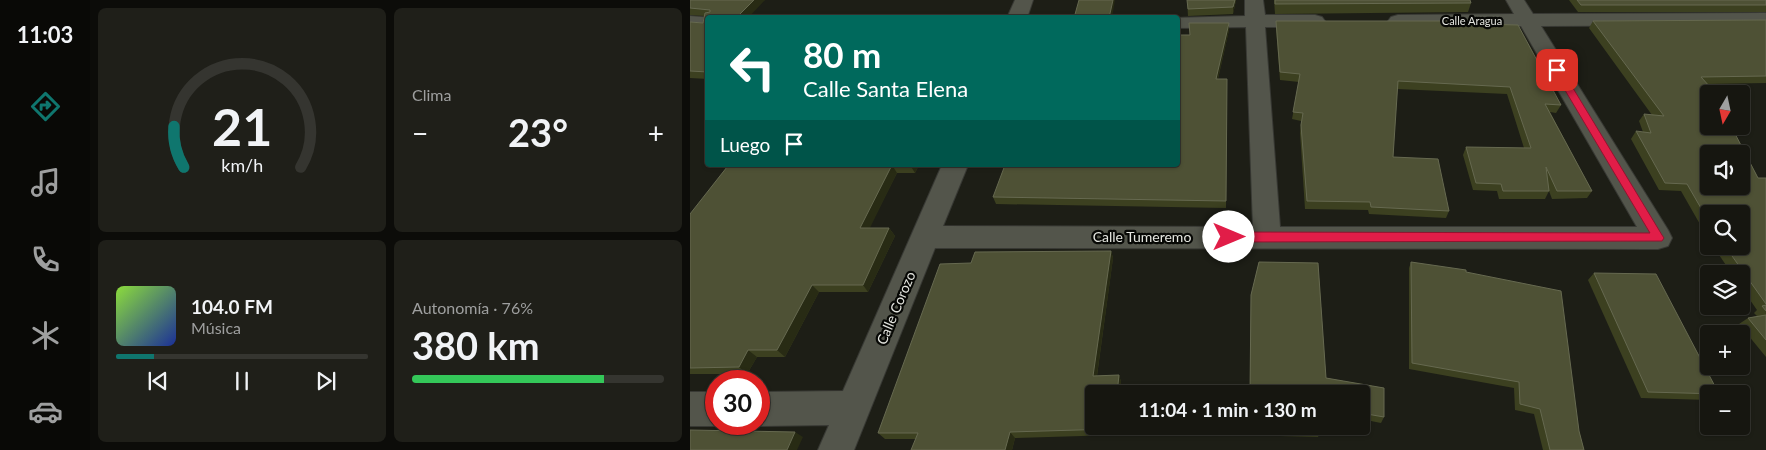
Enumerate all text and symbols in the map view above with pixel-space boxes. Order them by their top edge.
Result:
street label: Calle Aragua [1442,14,1502,27]
text: 11:03 [17,21,73,48]
text: 80 m [803,33,881,75]
icon: left [720,35,785,100]
pin [1536,49,1578,91]
icon: arrive [1543,56,1571,84]
text: Calle Santa Elena [803,75,968,102]
text: Clima [412,85,451,104]
north arrow [1700,85,1750,135]
map controls [1700,85,1750,435]
icon: directions [28,89,63,124]
text: 21 [212,95,272,157]
text: 23° [508,109,568,155]
text: − [412,116,428,150]
text: + [648,116,664,150]
icon: arrive [780,130,808,158]
text: Luego [720,133,770,156]
button: sound [1700,145,1750,195]
text: km/h [221,154,263,176]
icon: music [28,165,63,200]
button: search [1700,205,1750,255]
position arrow [1202,210,1254,262]
street label: Calle Tumeremo [1093,228,1191,245]
icon: phone [28,242,63,277]
button: layers [1700,265,1750,315]
street label: Calle Corozo [873,269,919,347]
text: 104.0 FM [191,295,273,318]
text: Autonomía · 76% [412,298,533,317]
icon: climate [28,318,63,353]
text: Música [191,318,241,337]
text: 380 km [412,322,540,368]
button: + [1700,325,1750,375]
icon: previous [144,367,172,395]
icon: pause [228,367,256,395]
icon: next [312,367,340,395]
speed limit sign: 30 [705,370,770,435]
button: − [1700,385,1750,435]
icon: car [28,394,63,429]
text: 11:04 · 1 min · 130 m [1138,398,1317,421]

